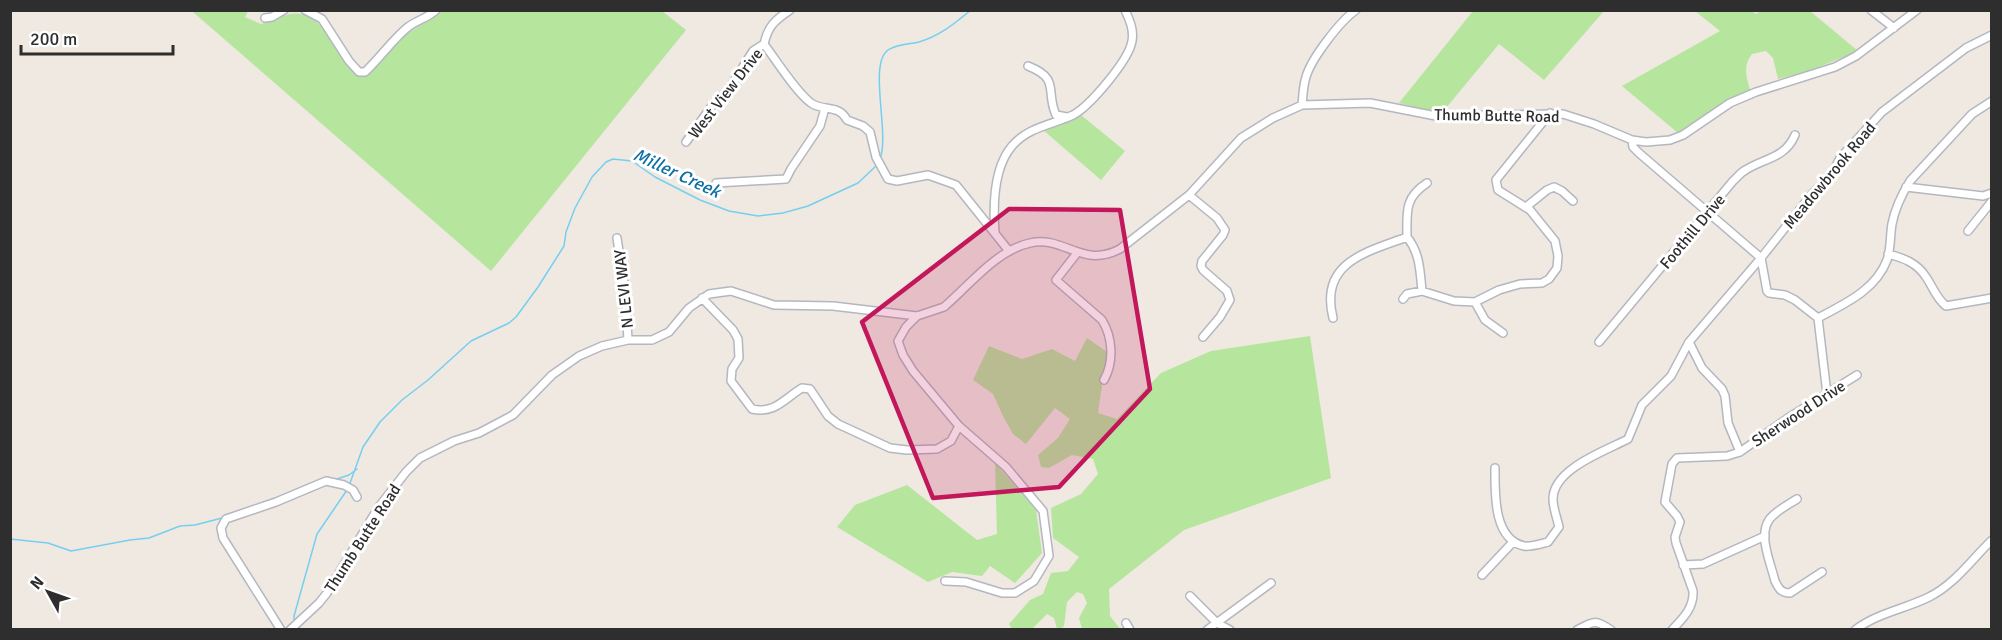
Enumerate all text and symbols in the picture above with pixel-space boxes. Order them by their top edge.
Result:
scale bar [21,18,172,56]
text: 200 m [30,28,77,50]
street label: West View Drive [684,44,767,143]
street label: Thumb Butte Road [1434,105,1560,127]
street label: Meadowbrook Road [1779,118,1880,233]
water label: Miller Creek [630,143,726,204]
street label: Foothill Drive [1656,190,1730,273]
street label: N LEVI WAY [610,248,638,329]
street label: Sherwood Drive [1748,376,1849,452]
street label: Thumb Butte Road [320,481,405,597]
north arrow [18,562,78,622]
text: N [26,572,49,594]

